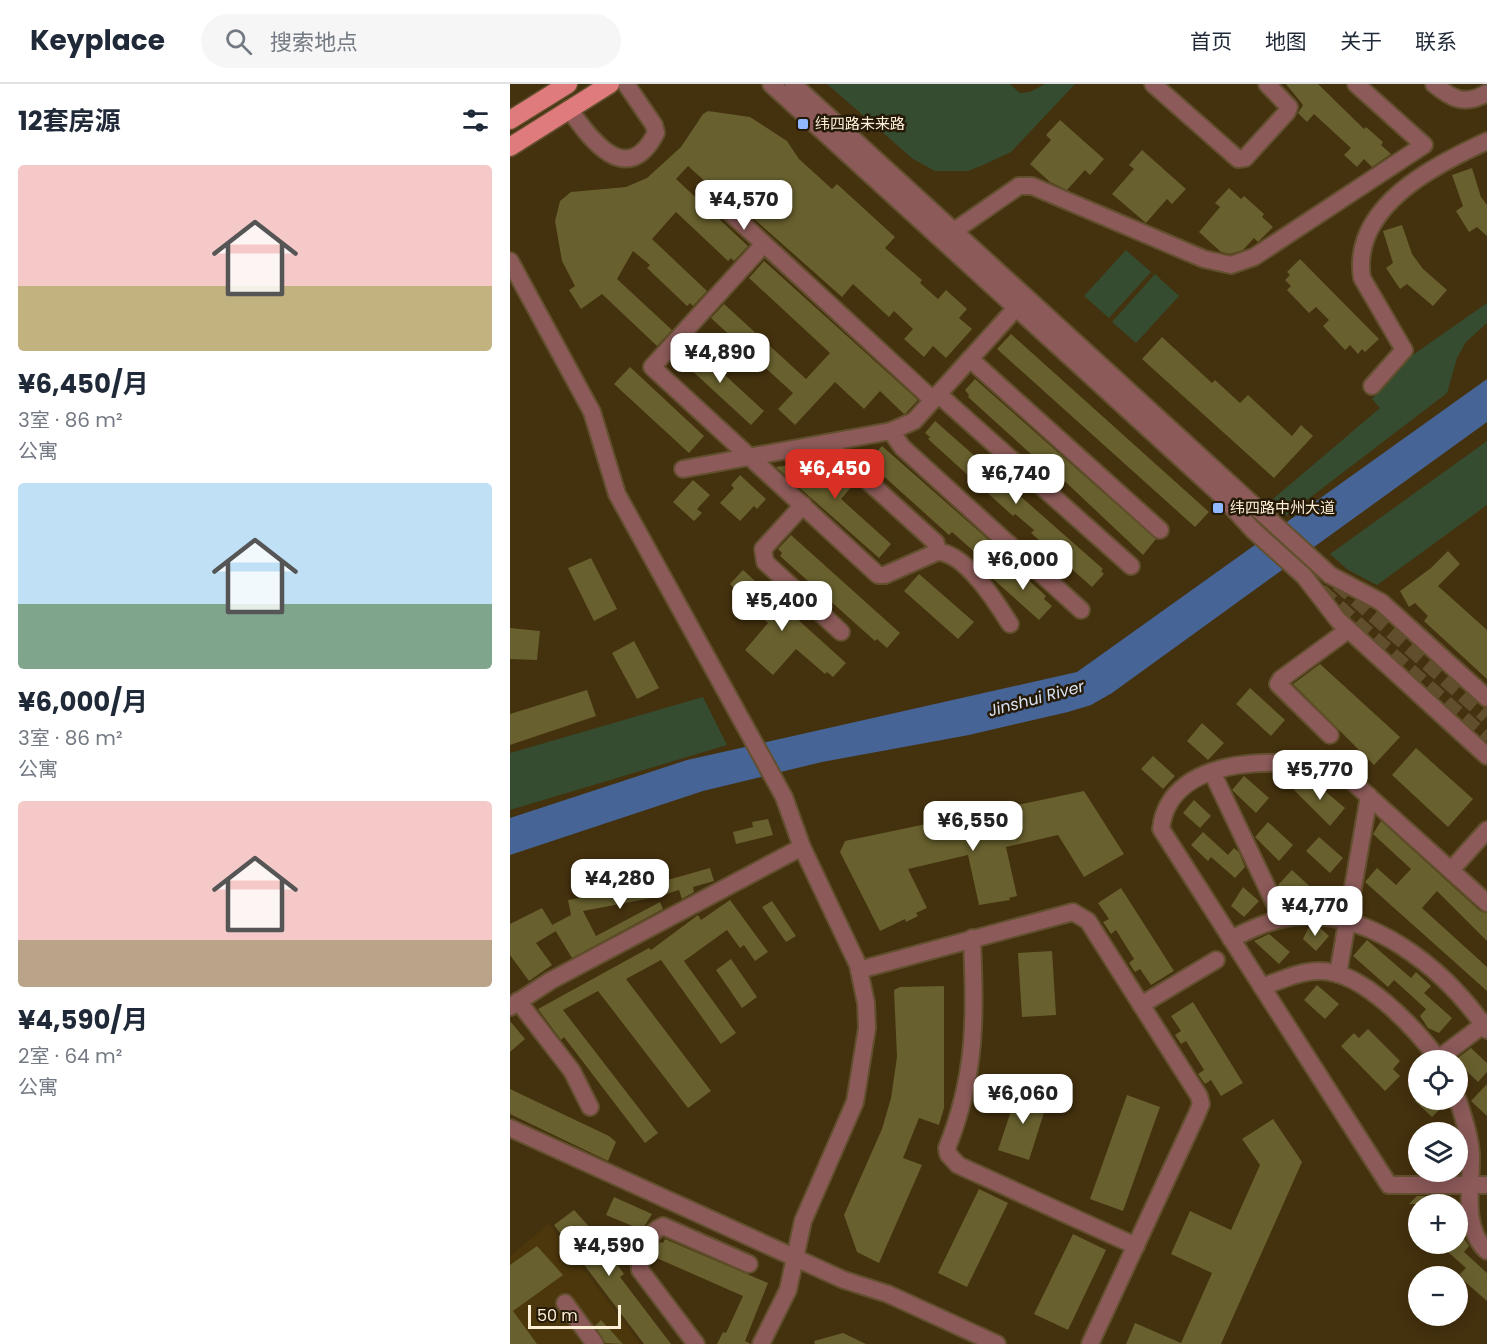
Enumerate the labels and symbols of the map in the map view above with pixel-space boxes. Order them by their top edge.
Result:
place label: 纬四路未来路 [815,113,905,134]
marker: 纬四路未来路 [796,117,810,131]
pin: ¥4,570 [695,180,793,231]
pin: ¥4,890 [671,333,769,384]
pin: ¥6,450 [786,449,884,500]
pin: ¥6,740 [967,454,1065,505]
place label: 纬四路中州大道 [1230,497,1335,518]
marker: 纬四路中州大道 [1211,501,1225,515]
pin: ¥6,000 [974,540,1072,591]
pin: ¥5,400 [733,581,831,632]
water label: Jinshui River [985,674,1088,722]
pin: ¥5,770 [1271,750,1369,801]
pin: ¥6,550 [924,801,1022,852]
pin: ¥4,280 [571,859,669,910]
pin: ¥4,770 [1266,886,1364,937]
pin: ¥6,060 [974,1074,1072,1125]
pin: ¥4,590 [560,1226,658,1277]
scale bar [528,1302,621,1330]

